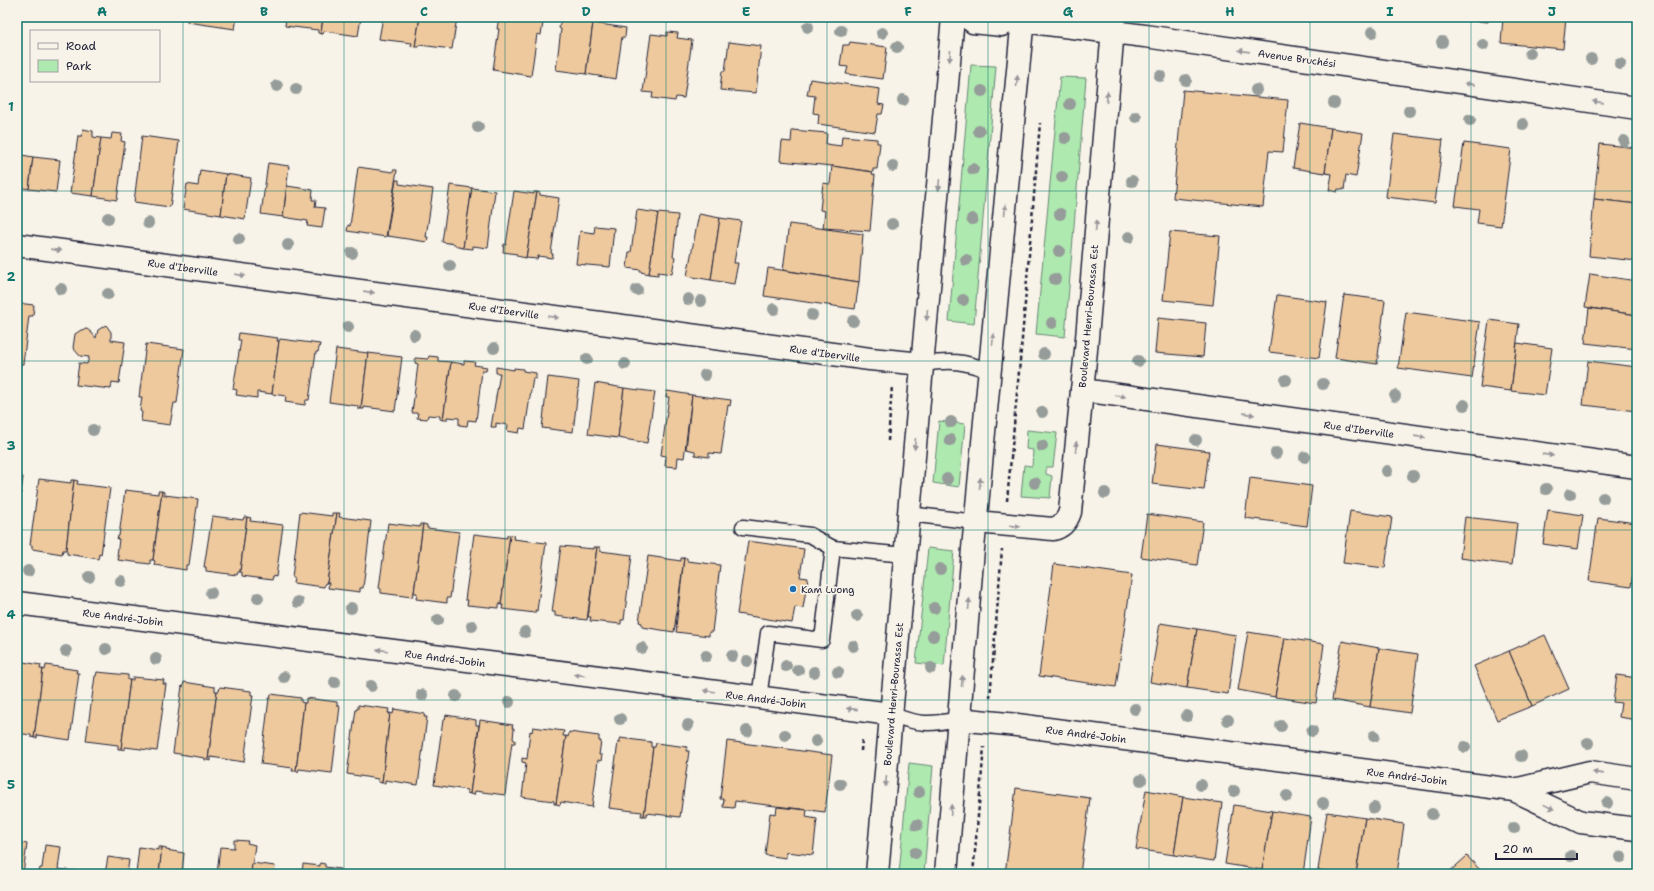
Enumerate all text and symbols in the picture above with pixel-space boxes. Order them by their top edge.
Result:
text: A [97,3,107,20]
text: B [260,3,268,20]
text: C [420,3,428,20]
text: D [581,3,591,20]
text: E [742,3,751,20]
text: F [904,3,912,20]
text: G [1063,3,1074,20]
text: H [1225,3,1235,20]
text: I [1386,3,1394,20]
text: J [1548,3,1556,20]
legend [30,30,160,82]
text: Road [66,38,97,54]
street label: Avenue Bruchési [1257,47,1337,70]
one-way arrow [1238,48,1250,54]
one-way arrow [947,50,953,62]
text: Park [66,58,92,74]
one-way arrow [1014,74,1020,87]
one-way arrow [1464,81,1476,87]
one-way arrow [1104,91,1110,103]
text: 1 [8,98,14,115]
one-way arrow [1592,99,1604,105]
one-way arrow [935,179,942,191]
one-way arrow [1001,204,1008,216]
one-way arrow [1093,220,1100,232]
street label: Boulevard Henri-Bourassa Est [1076,244,1101,388]
one-way arrow [50,247,62,253]
street label: Rue d'Iberville [147,256,219,279]
text: 2 [6,268,16,285]
one-way arrow [234,272,246,278]
one-way arrow [363,289,375,295]
street label: Rue d'Iberville [468,299,540,322]
one-way arrow [924,309,930,321]
one-way arrow [547,314,559,320]
one-way arrow [989,333,996,345]
street label: Rue d'Iberville [789,342,861,365]
one-way arrow [1114,393,1127,399]
one-way arrow [1243,411,1255,417]
street label: Rue d'Iberville [1323,418,1395,441]
one-way arrow [1414,434,1426,440]
text: 3 [6,437,16,454]
one-way arrow [912,438,918,450]
one-way arrow [1073,441,1080,453]
one-way arrow [1542,452,1554,458]
one-way arrow [976,477,983,489]
one-way arrow [1009,523,1021,529]
place label: Kam Luong [801,583,854,596]
marker: Kam Luong [788,584,798,594]
one-way arrow [965,598,972,610]
text: 4 [6,606,16,623]
street label: Rue André-Jobin [82,606,164,629]
street label: Boulevard Henri-Bourassa Est [881,622,906,766]
one-way arrow [376,647,388,653]
street label: Rue André-Jobin [404,647,486,670]
one-way arrow [574,672,586,678]
one-way arrow [959,675,965,687]
one-way arrow [703,688,715,694]
street label: Rue André-Jobin [725,688,807,711]
one-way arrow [846,706,858,713]
street label: Rue André-Jobin [1045,723,1127,746]
street label: Rue André-Jobin [1366,765,1448,788]
one-way arrow [1592,770,1604,776]
one-way arrow [882,775,889,787]
text: 5 [7,776,15,793]
one-way arrow [948,804,955,816]
one-way arrow [1543,804,1555,810]
scale bar [1496,835,1577,861]
text: 20 m [1502,841,1533,857]

